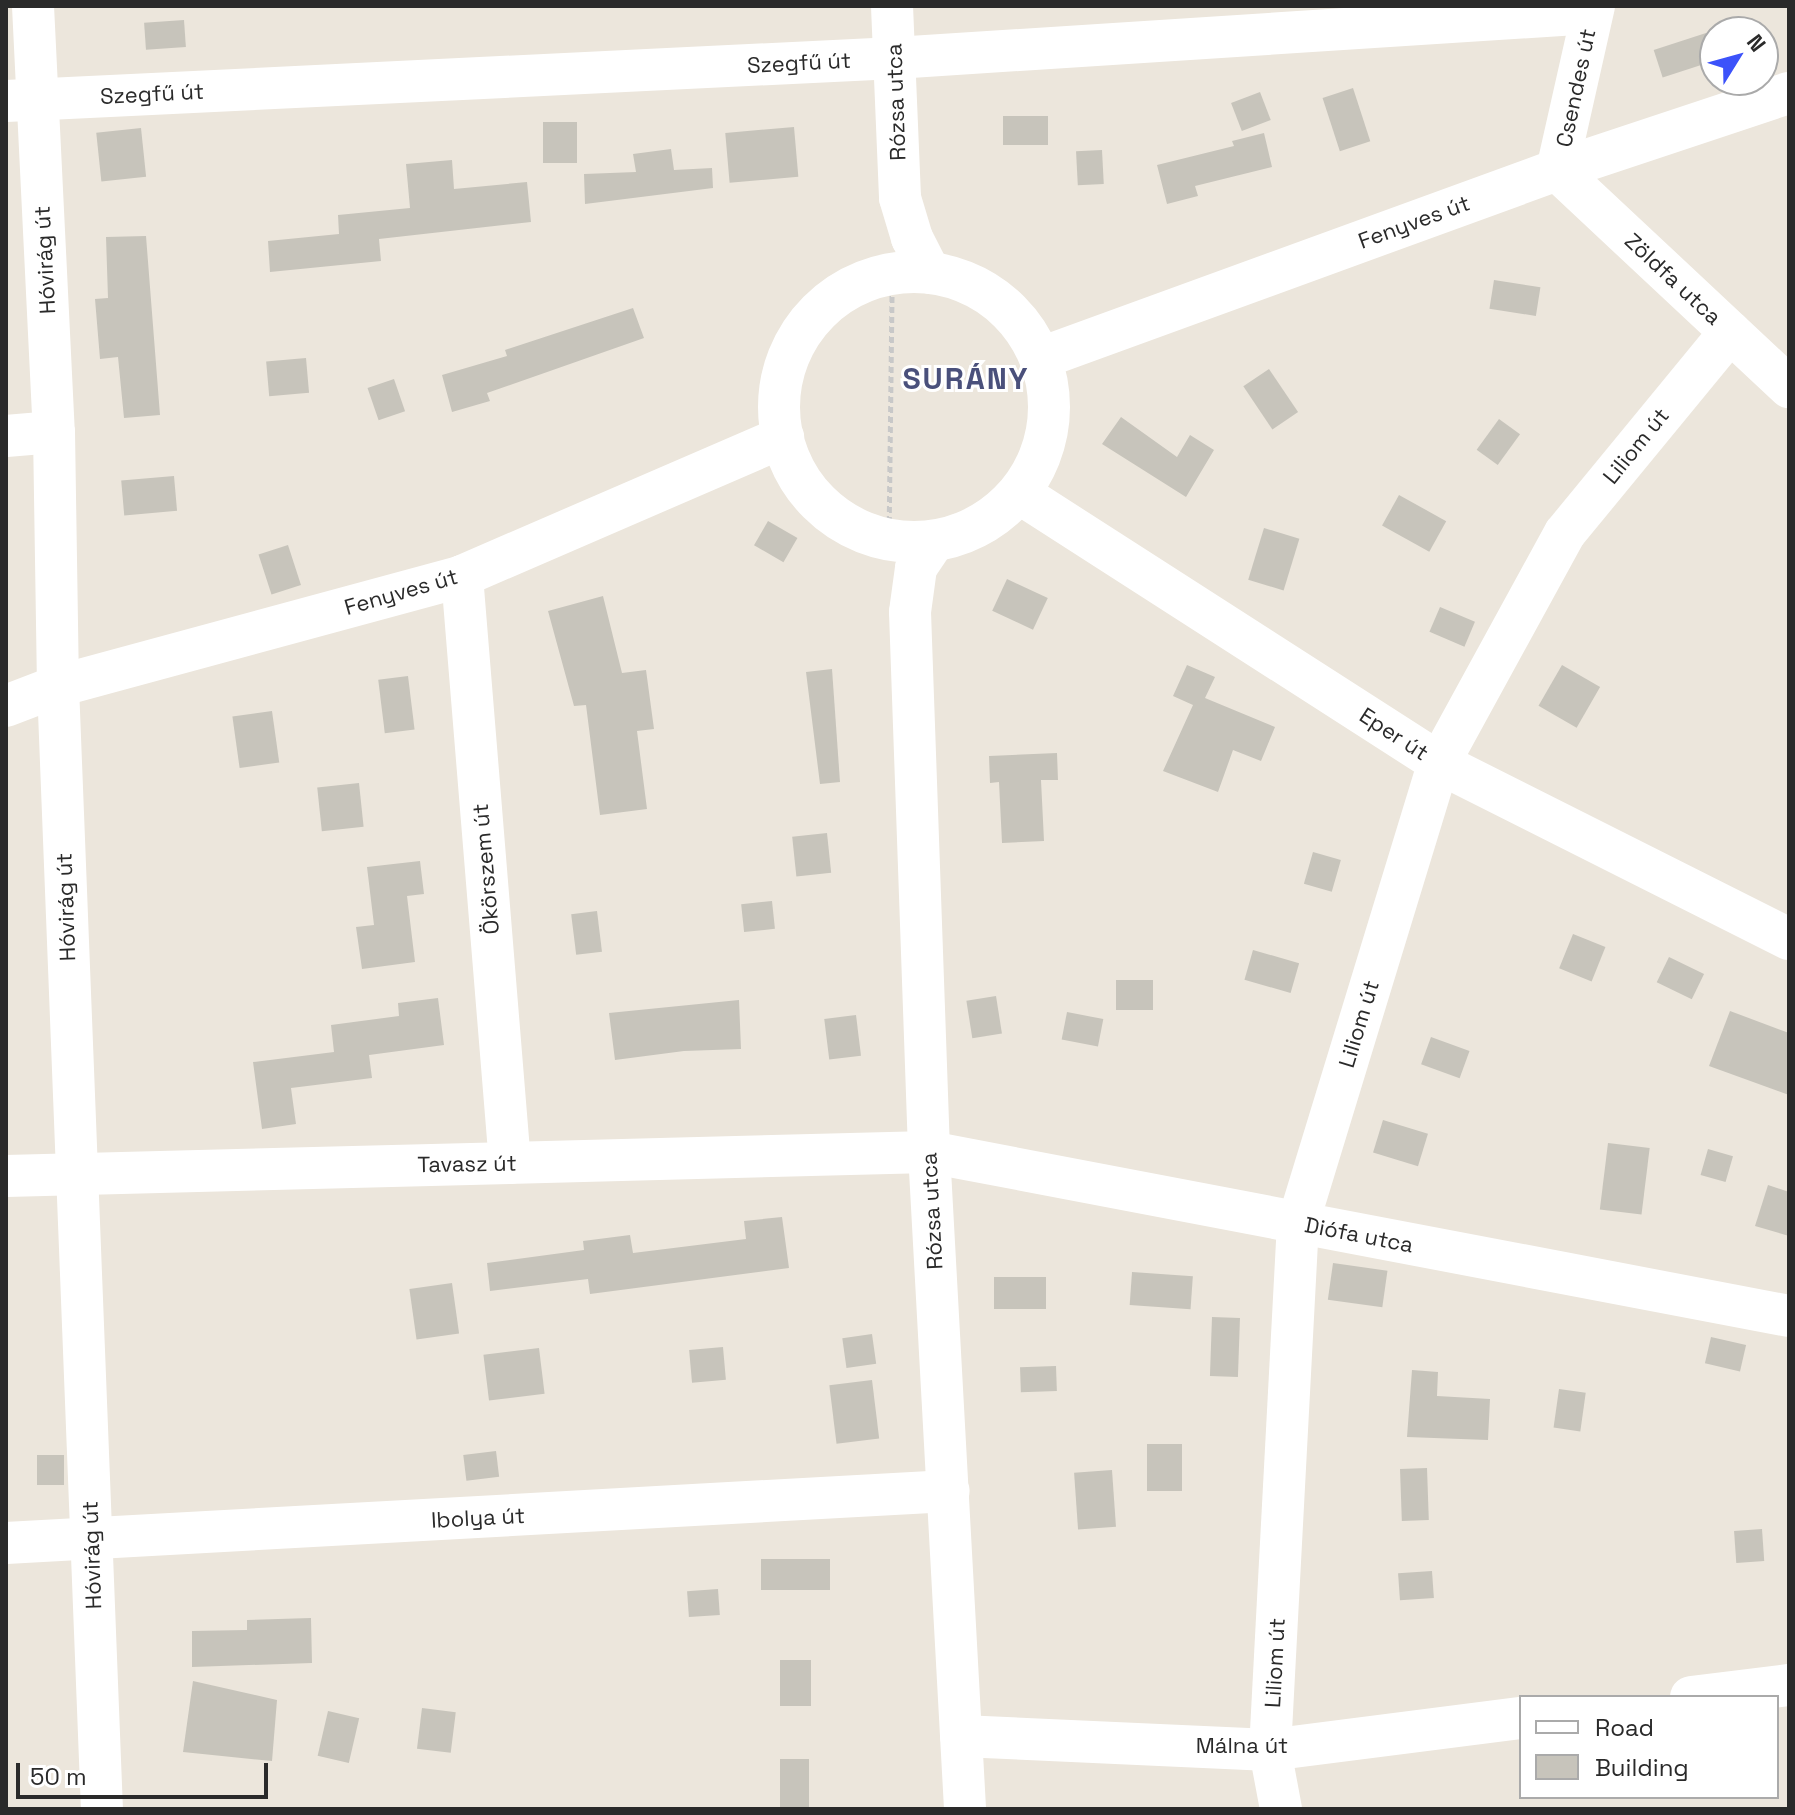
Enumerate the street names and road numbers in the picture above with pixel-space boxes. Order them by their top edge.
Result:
street label: Csendes út [1551,26,1601,150]
street label: Rózsa utca [881,43,911,161]
street label: Szegfű út [746,47,852,79]
street label: Szegfű út [99,78,205,110]
street label: Fenyves út [1355,190,1473,254]
street label: Hóvirág út [29,205,61,315]
street label: Zöldfa utca [1619,228,1727,330]
street label: Liliom út [1597,403,1675,489]
street label: Fenyves út [341,563,461,621]
street label: Eper út [1354,702,1434,766]
street label: Ökörszem út [467,802,505,936]
street label: Hóvirág út [51,852,81,962]
street label: Liliom út [1333,977,1385,1071]
street label: Tavasz út [417,1150,517,1178]
street label: Rózsa utca [916,1152,948,1270]
street label: Diófa utca [1303,1212,1415,1258]
street label: Hóvirág út [77,1500,107,1610]
street label: Ibolya út [430,1502,526,1534]
street label: Liliom út [1259,1617,1291,1709]
street label: Málna út [1196,1733,1288,1759]

